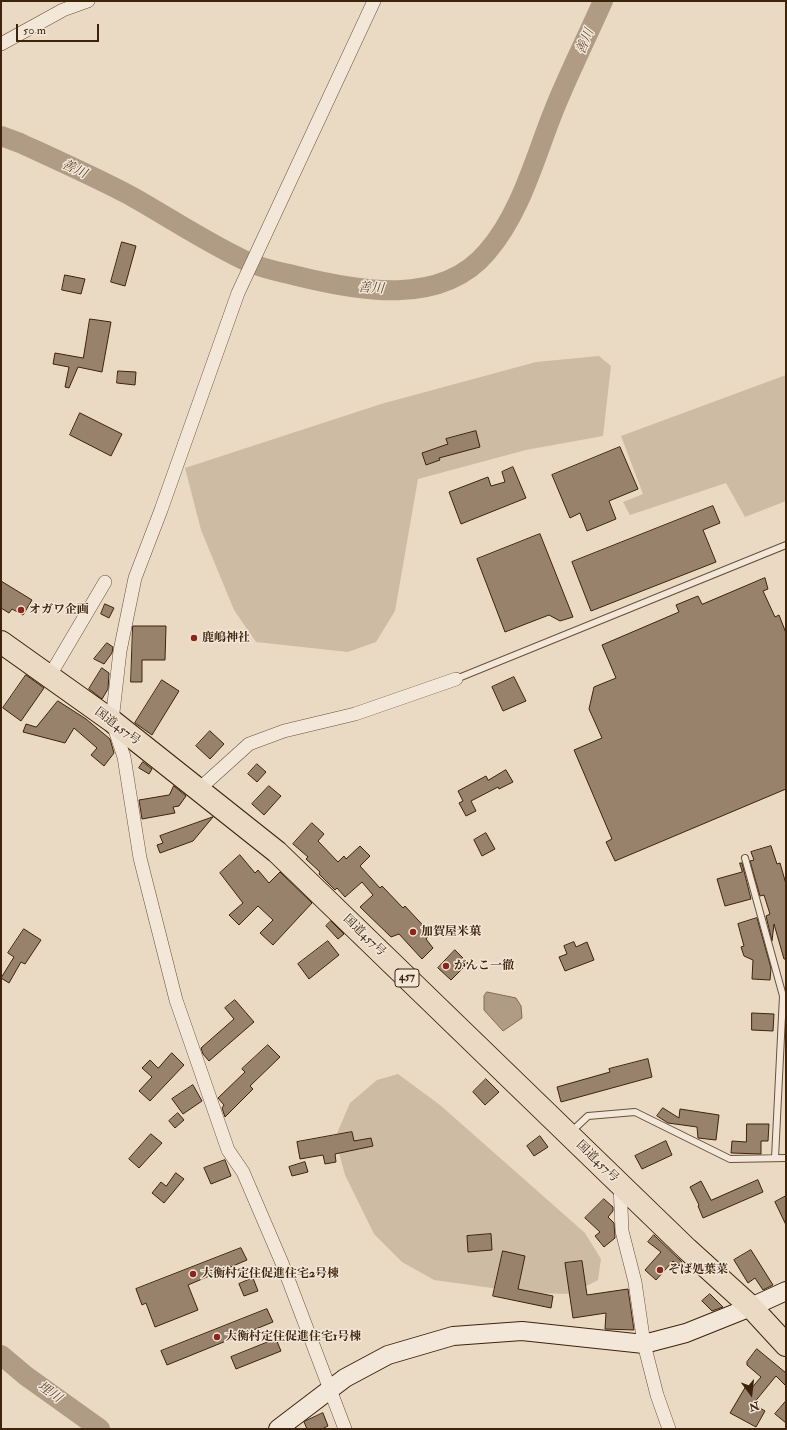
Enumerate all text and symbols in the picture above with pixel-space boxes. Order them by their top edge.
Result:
scale bar [18,16,101,42]
text: 50 m [23,23,46,38]
water label: 善川 [574,27,598,57]
water label: 善川 [59,157,89,183]
water label: 善川 [357,280,385,298]
place label: オガワ企画 [29,603,89,617]
marker: オガワ企画 [16,605,26,615]
place label: 鹿嶋神社 [202,631,250,645]
marker: 鹿嶋神社 [189,633,199,643]
street label: 国道457号 [91,705,143,749]
street label: 国道457号 [340,912,388,960]
place label: 加賀屋米菓 [421,925,481,939]
marker: 加賀屋米菓 [408,927,418,937]
place label: がんこ一徹 [454,959,514,973]
marker: がんこ一徹 [441,961,451,971]
road number: 457 [395,969,419,987]
street label: 国道457号 [573,1138,621,1186]
place label: そば処葉菜 [668,1263,728,1277]
marker: そば処葉菜 [655,1265,665,1275]
place label: 大衡村定住促進住宅2号棟 [201,1267,339,1281]
marker: 大衡村定住促進住宅2号棟 [188,1269,198,1279]
place label: 大衡村定住促進住宅1号棟 [225,1330,361,1344]
marker: 大衡村定住促進住宅1号棟 [212,1332,222,1342]
north arrow [731,1374,771,1414]
water label: 埋川 [34,1379,64,1407]
text: N [748,1399,761,1414]

